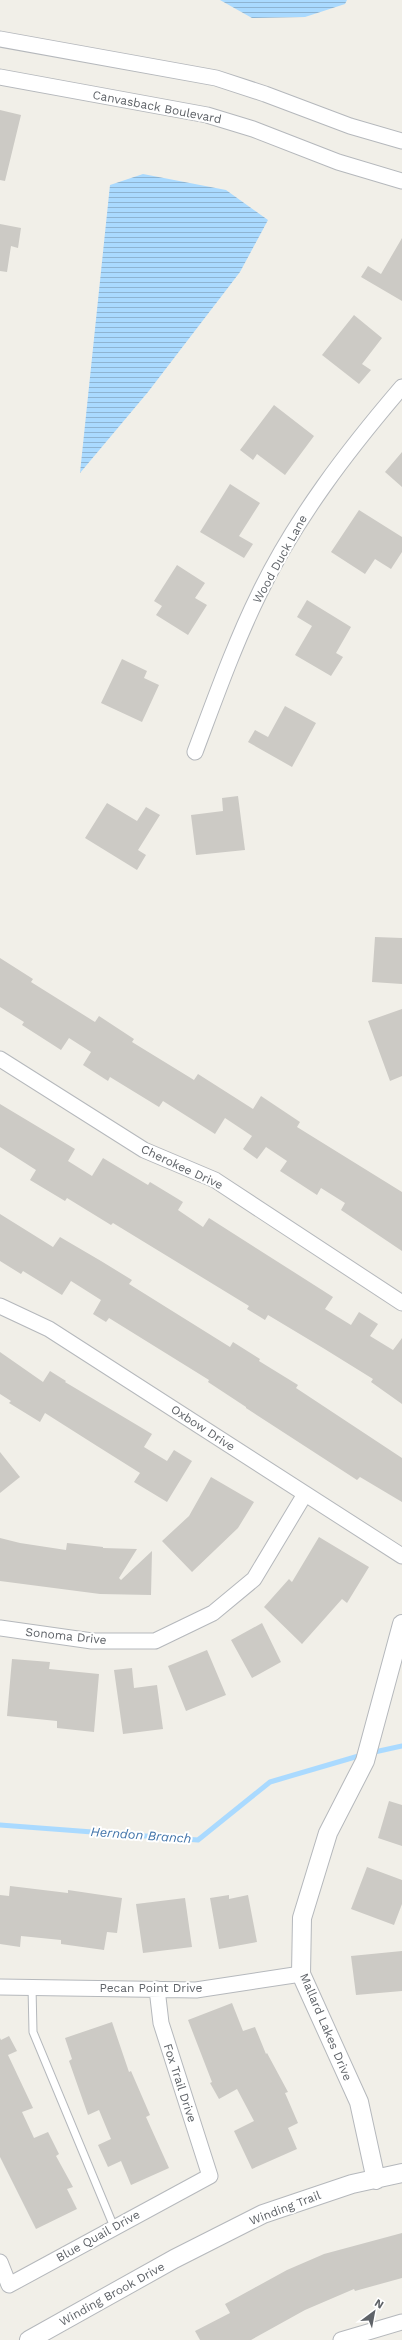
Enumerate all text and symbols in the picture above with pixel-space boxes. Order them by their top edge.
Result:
street label: Canvasback Boulevard [91,88,223,126]
street label: Wood Duck Lane [250,512,310,606]
street label: Cherokee Drive [139,1142,225,1192]
street label: Oxbow Drive [168,1402,238,1454]
street label: Sonoma Drive [25,1625,107,1647]
water label: Herndon Branch [90,1824,192,1846]
street label: Mallard Lakes Drive [297,1971,355,2083]
street label: Pecan Point Drive [99,1981,203,1995]
street label: Fox Trail Drive [161,2042,199,2124]
street label: Winding Trail [247,2188,323,2228]
street label: Blue Quail Drive [54,2207,142,2265]
street label: Winding Brook Drive [57,2259,167,2329]
north arrow [354,2292,394,2332]
text: N [372,2296,386,2312]

